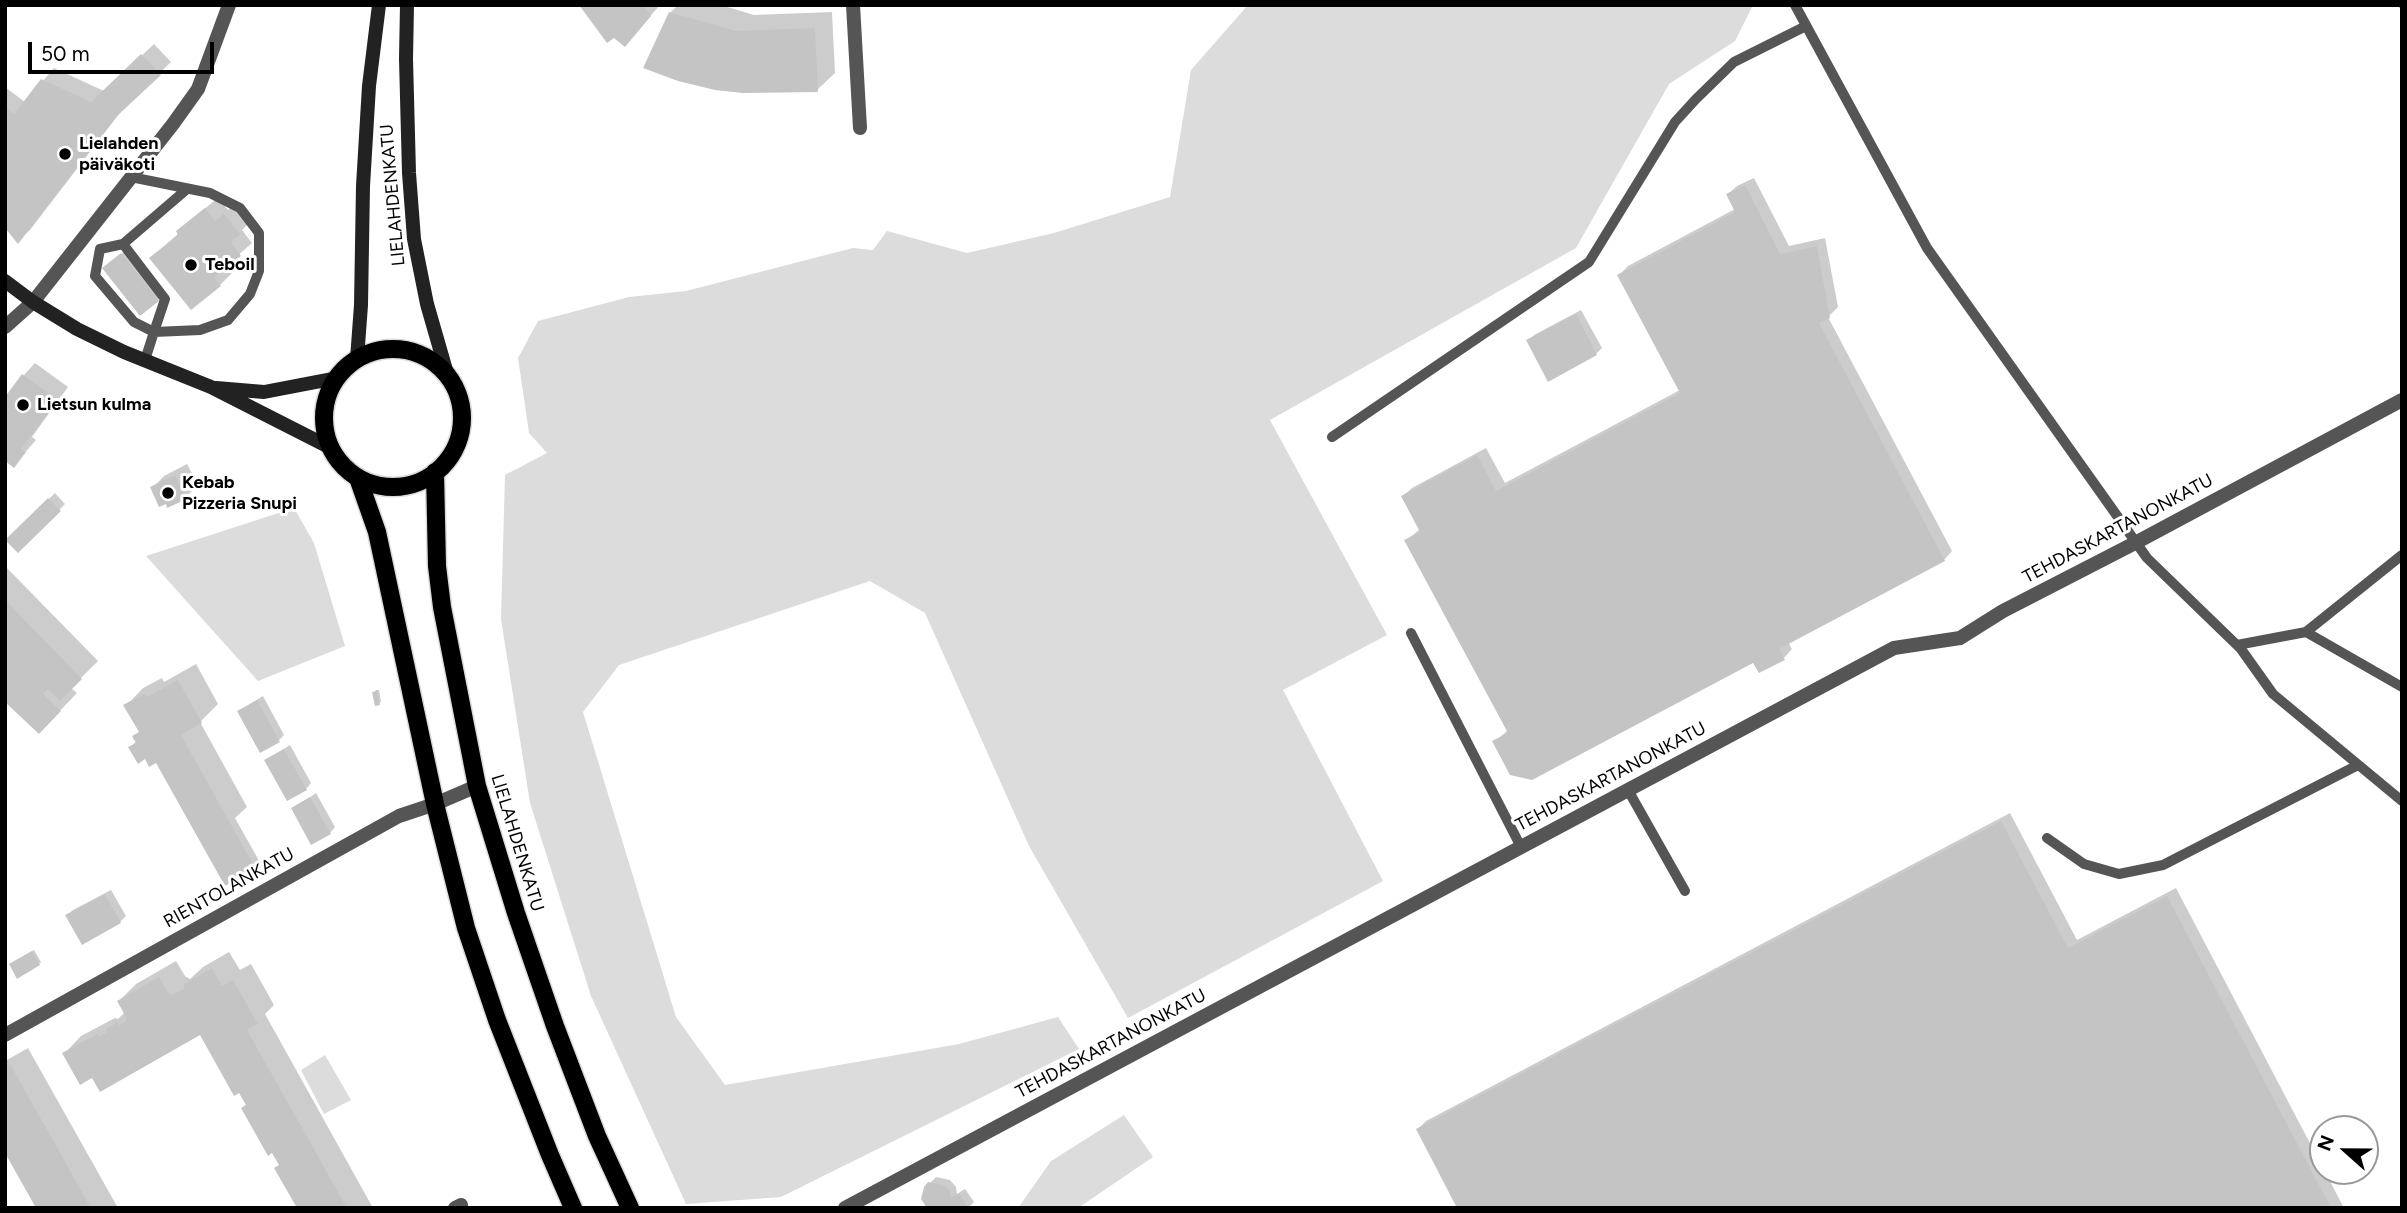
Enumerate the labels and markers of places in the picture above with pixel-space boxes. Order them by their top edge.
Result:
place label: Lielahden päiväkoti [79,133,159,176]
marker: Lielahden päiväkoti [57,146,73,162]
place label: Teboil [205,254,255,276]
marker: Teboil [183,257,199,273]
place label: Lietsun kulma [37,394,151,416]
marker: Lietsun kulma [15,397,31,413]
place label: Kebab Pizzeria Snupi [182,472,297,514]
marker: Kebab Pizzeria Snupi [160,485,176,501]

